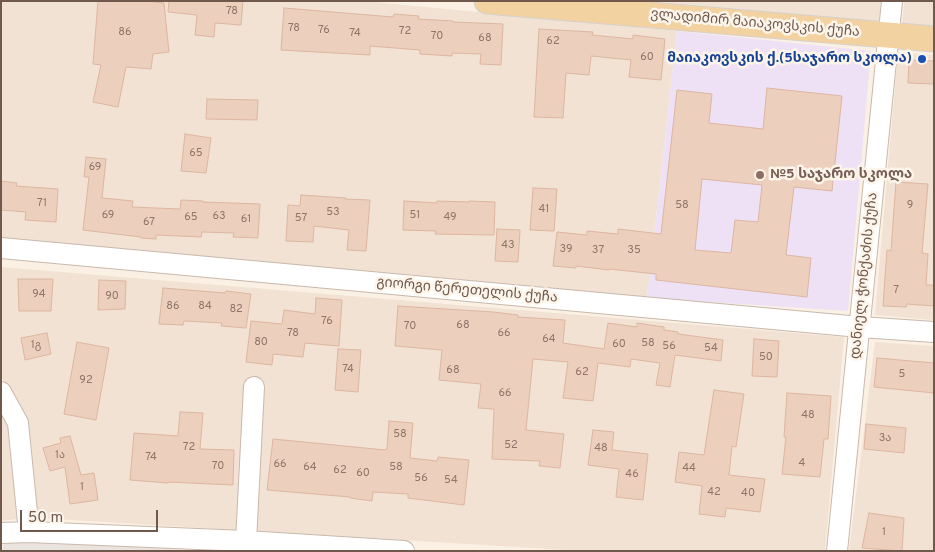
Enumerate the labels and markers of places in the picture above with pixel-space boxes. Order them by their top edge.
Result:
place label: მაიაკოვსკის ქ.(5საჯარო სკოლა) [667,51,912,67]
marker: მაიაკოვსკის ქ.(5საჯარო სკოლა) [916,53,928,65]
place label: №5 საჯარო სკოლა [770,167,912,183]
marker: №5 საჯარო სკოლა [754,169,766,181]

